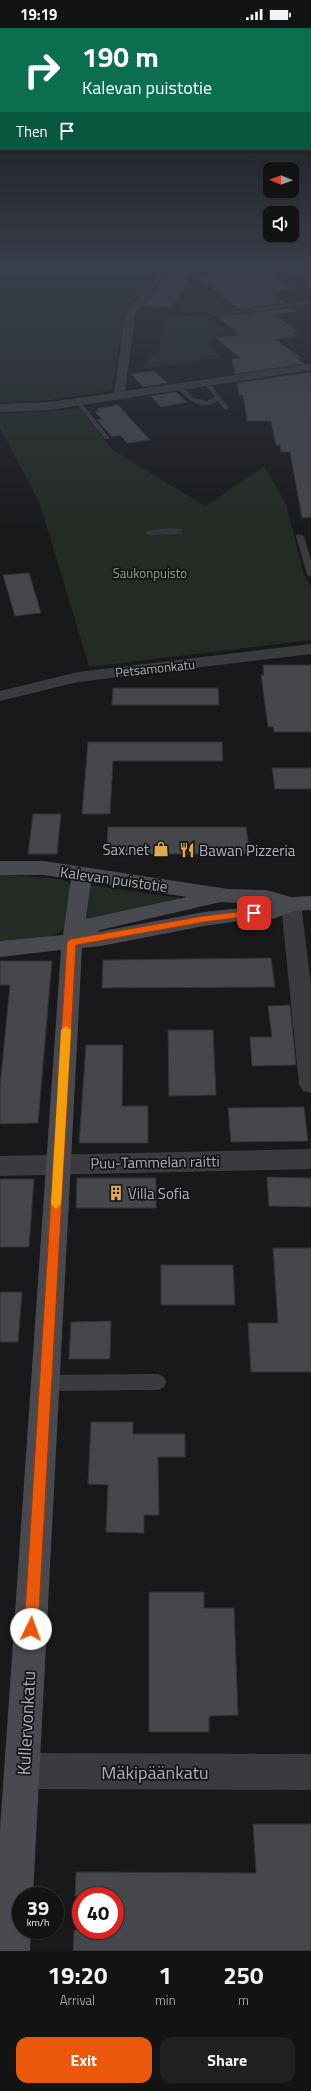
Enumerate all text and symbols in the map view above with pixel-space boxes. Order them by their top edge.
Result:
text: 19:19 [20,3,57,26]
text: 190 m [82,35,159,78]
icon: right [16,44,68,96]
text: Kalevan puistotie [82,74,212,101]
text: Then [16,120,48,143]
icon: arrive [56,120,78,142]
north arrow [263,162,299,198]
map controls [263,162,299,242]
button: sound [263,206,299,242]
park label: Saukonpuisto [113,563,187,583]
street label: Petsamonkatu [114,654,196,682]
place label: Sax.net [102,838,150,861]
place label: Bawan Pizzeria [199,839,296,862]
shop icon: Sax.net [152,840,170,858]
restaurant icon: Bawan Pizzeria [178,841,196,859]
street label: Kalevan puistotie [59,860,169,898]
pin [237,896,271,930]
icon: arrive [243,902,265,924]
street label: Puu-Tammelan raitti [90,1149,220,1175]
place label: Villa Sofia [128,1182,190,1205]
building icon: Villa Sofia [107,1184,125,1202]
position arrow [10,1608,52,1650]
street label: Kullervonkatu [10,1670,42,1776]
street label: Mäkipäänkatu [101,1759,209,1786]
speed limit sign: 40 [72,1887,124,1939]
text: 39 [27,1892,49,1923]
text: km/h [27,1915,49,1930]
text: 19:20 [48,1957,107,1993]
text: 1 [159,1957,172,1993]
text: 250 [223,1957,263,1993]
text: Arrival [60,1990,95,2010]
text: min [155,1990,176,2010]
text: m [238,1990,249,2010]
button: Exit [16,2037,152,2083]
button: Share [160,2037,295,2083]

